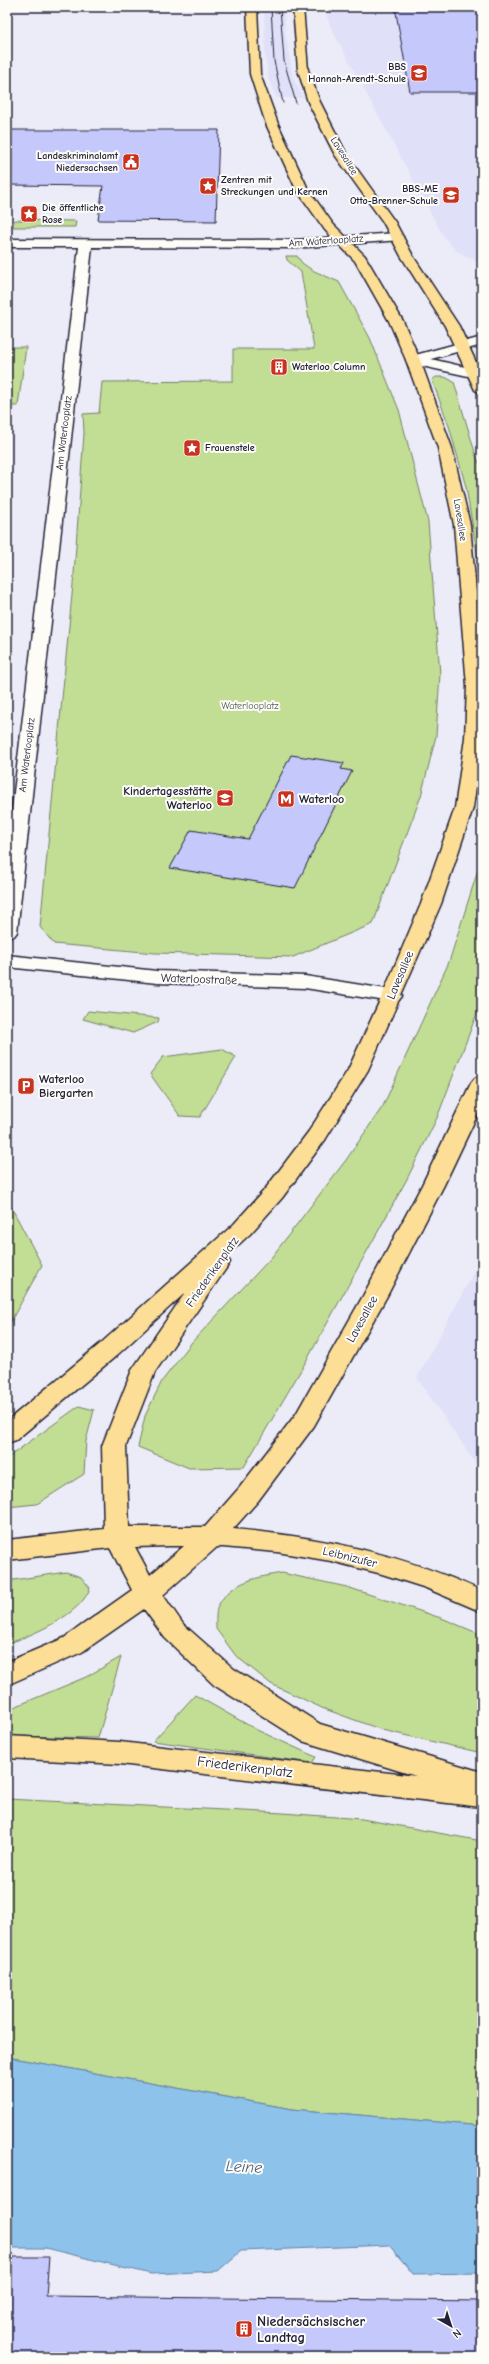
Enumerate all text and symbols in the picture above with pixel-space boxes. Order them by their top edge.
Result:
place label: BBS Hannah-Arendt-Schule [308,61,407,85]
school or university icon: BBS Hannah-Arendt-Schule [409,63,429,83]
street label: Lavesallee [328,135,360,177]
place label: Landeskriminalamt Niedersachsen [37,150,119,174]
public building icon: Landeskriminalamt Niedersachsen [121,152,141,172]
place label: Zentren mit Streckungen und Kernen [221,174,328,198]
place icon: Zentren mit Streckungen und Kernen [198,176,218,196]
place label: BBS-ME Otto-Brenner-Schule [350,183,438,207]
school or university icon: BBS-ME Otto-Brenner-Schule [441,185,461,205]
place label: Die öffentliche Rose [42,202,104,226]
place icon: Die öffentliche Rose [19,204,39,224]
street label: Am Waterlooplatz [288,232,364,250]
building icon: Waterloo Column [269,357,289,377]
place label: Waterloo Column [292,361,365,373]
street label: Am Waterlooplatz [53,395,75,471]
place icon: Frauenstele [182,438,202,458]
place label: Frauenstele [205,442,255,454]
street label: Lavesallee [451,498,469,542]
park label: Waterlooplatz [221,700,279,712]
street label: Am Waterlooplatz [16,717,38,793]
place label: Kindertagesstätte Waterloo [123,784,212,812]
school or university icon: Kindertagesstätte Waterloo [215,788,235,808]
metro station icon: Waterloo [276,789,296,809]
place label: Waterloo [299,792,344,806]
street label: Lavesallee [384,949,416,1001]
street label: Waterloostraße [161,971,237,987]
place label: Waterloo Biergarten [39,1072,93,1100]
parking icon: Waterloo Biergarten [16,1076,36,1096]
street label: Friederikenplatz [183,1234,242,1310]
street label: Lavesallee [343,1293,381,1345]
street label: Leibnizufer [321,1543,379,1571]
street label: Friederikenplatz [196,1753,294,1781]
water label: Leine [225,2157,263,2177]
north arrow [431,2306,471,2346]
place label: Niedersächsischer Landtag [257,2313,365,2346]
building icon: Niedersächsischer Landtag [234,2319,254,2339]
text: N [450,2326,464,2341]

